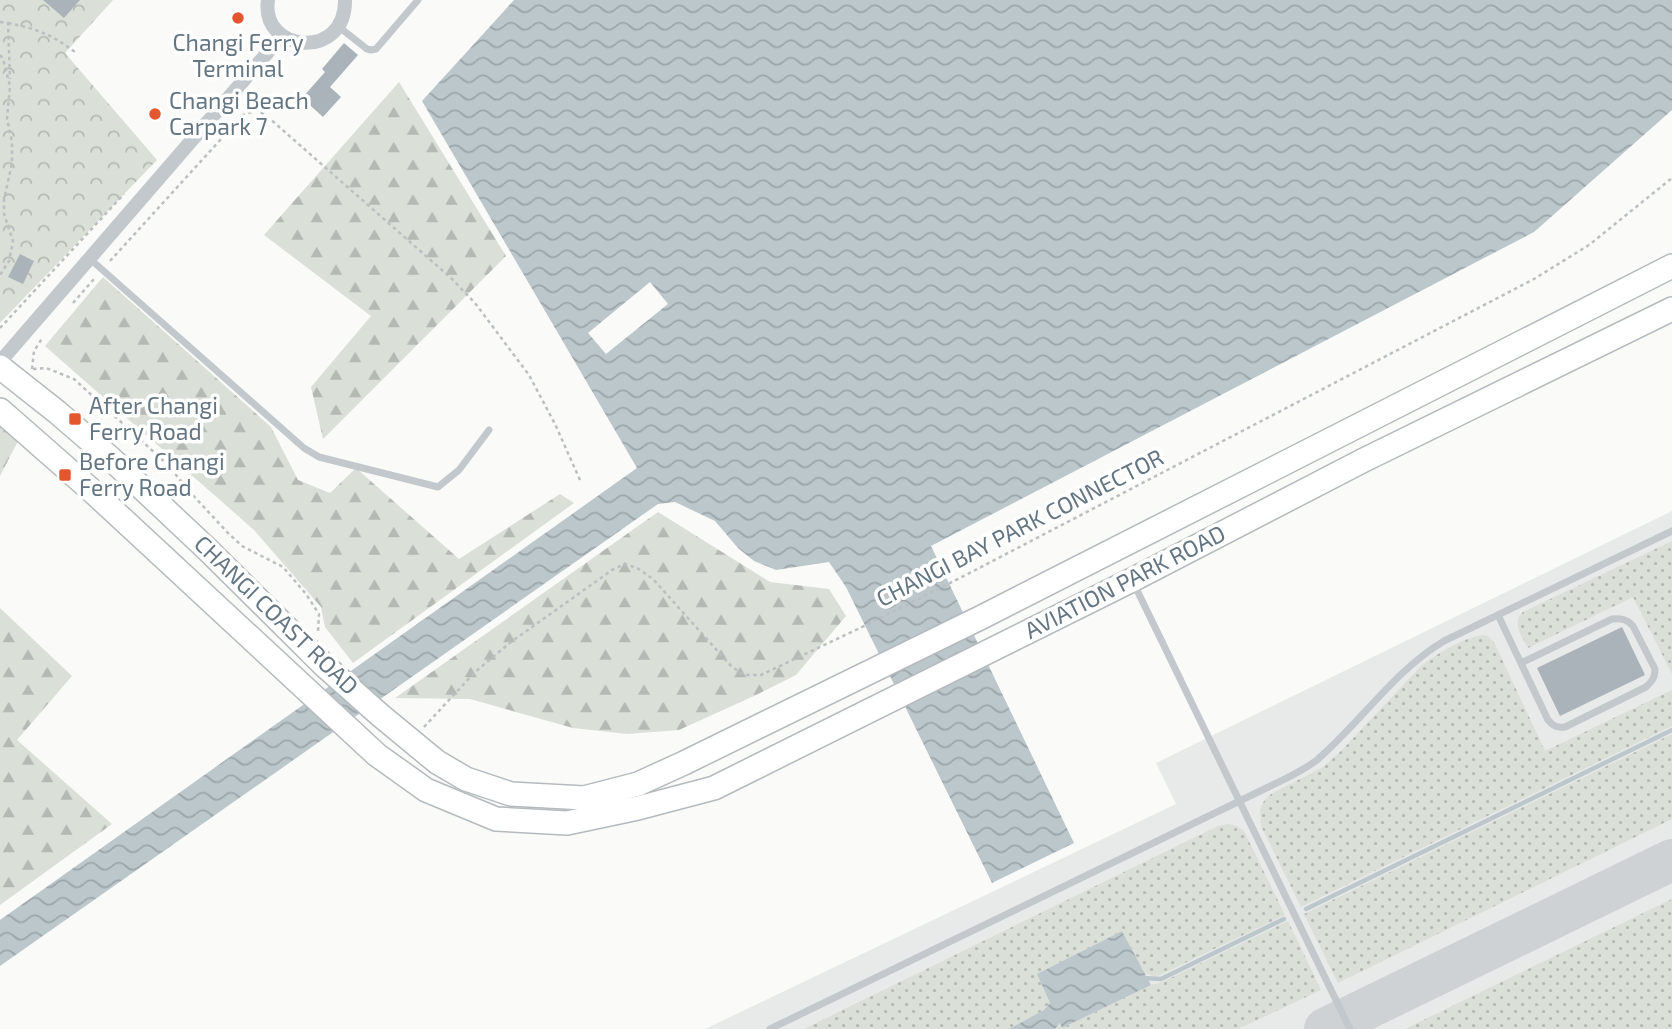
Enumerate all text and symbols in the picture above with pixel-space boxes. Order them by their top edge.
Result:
marker: Changi Ferry Terminal [230,10,246,26]
place label: Changi Ferry Terminal [172,28,304,82]
place label: Changi Beach Carpark 7 [169,86,309,140]
marker: Changi Beach Carpark 7 [147,106,163,122]
place label: After Changi Ferry Road [89,391,218,445]
marker: After Changi Ferry Road [67,411,83,427]
street label: CHANGI BAY PARK CONNECTOR [871,442,1168,612]
place label: Before Changi Ferry Road [79,447,225,501]
marker: Before Changi Ferry Road [57,467,73,483]
street label: AVIATION PARK ROAD [1020,518,1230,644]
street label: CHANGI COAST ROAD [189,529,364,700]

